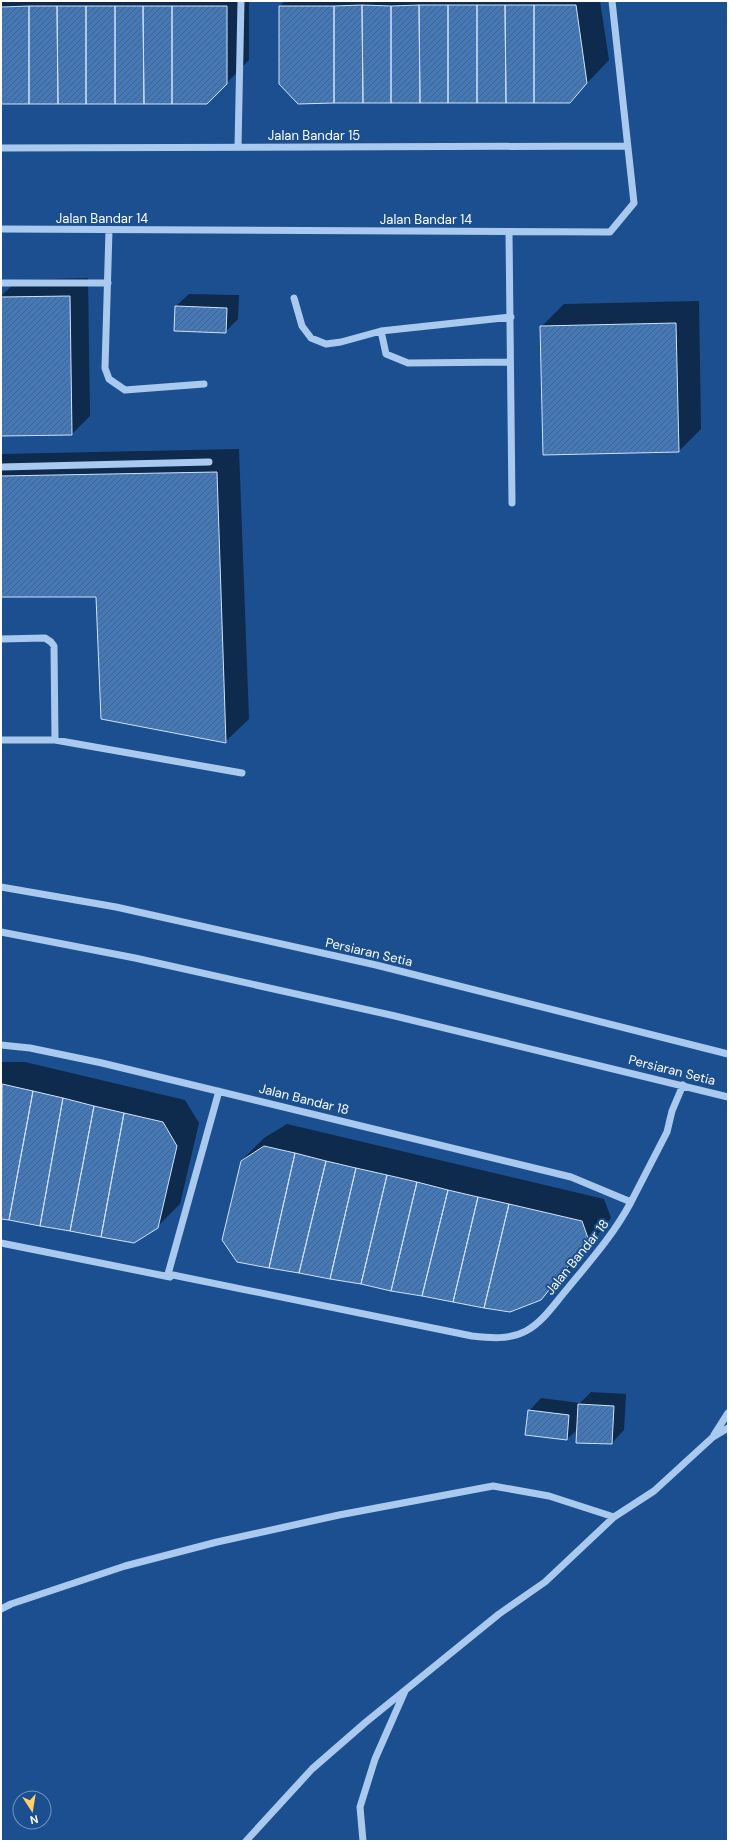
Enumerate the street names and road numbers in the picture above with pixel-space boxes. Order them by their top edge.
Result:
street label: Jalan Bandar 15 [268,127,360,144]
street label: Jalan Bandar 14 [56,210,148,227]
street label: Jalan Bandar 14 [380,211,472,228]
street label: Persiaran Setia [324,934,414,970]
street label: Persiaran Setia [627,1051,717,1089]
street label: Jalan Bandar 18 [257,1080,351,1118]
street label: Jalan Bandar 18 [541,1216,613,1298]

